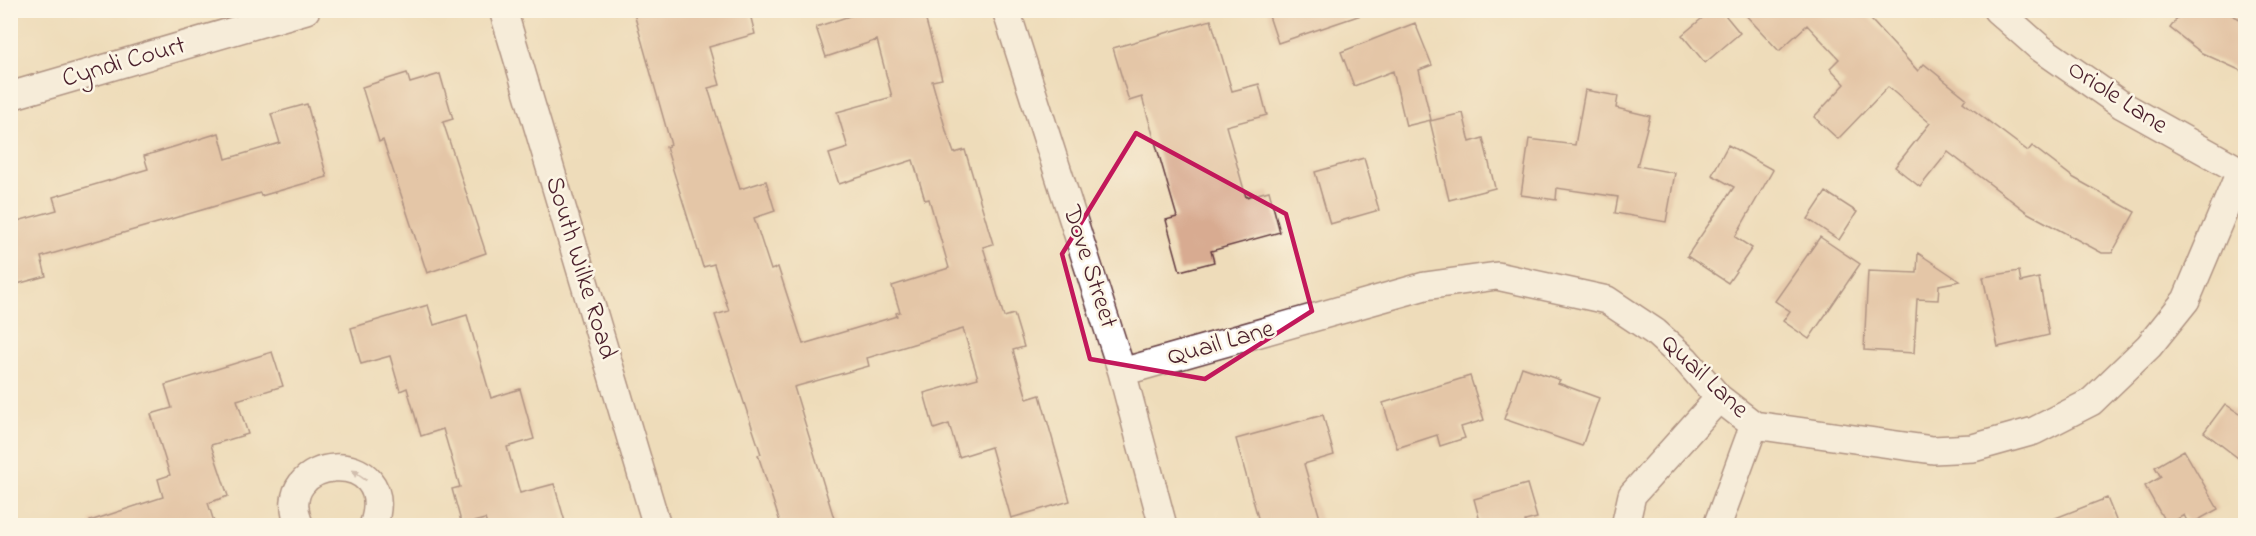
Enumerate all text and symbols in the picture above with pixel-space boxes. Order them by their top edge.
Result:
street label: Cyndi Court [58,27,190,99]
street label: Oriole Lane [2059,51,2175,145]
street label: South Wilke Road [534,172,626,364]
street label: Dove Street [1051,200,1127,334]
street label: Quail Lane [1163,311,1279,377]
street label: Quail Lane [1651,326,1757,428]
one-way arrow [351,469,367,481]

